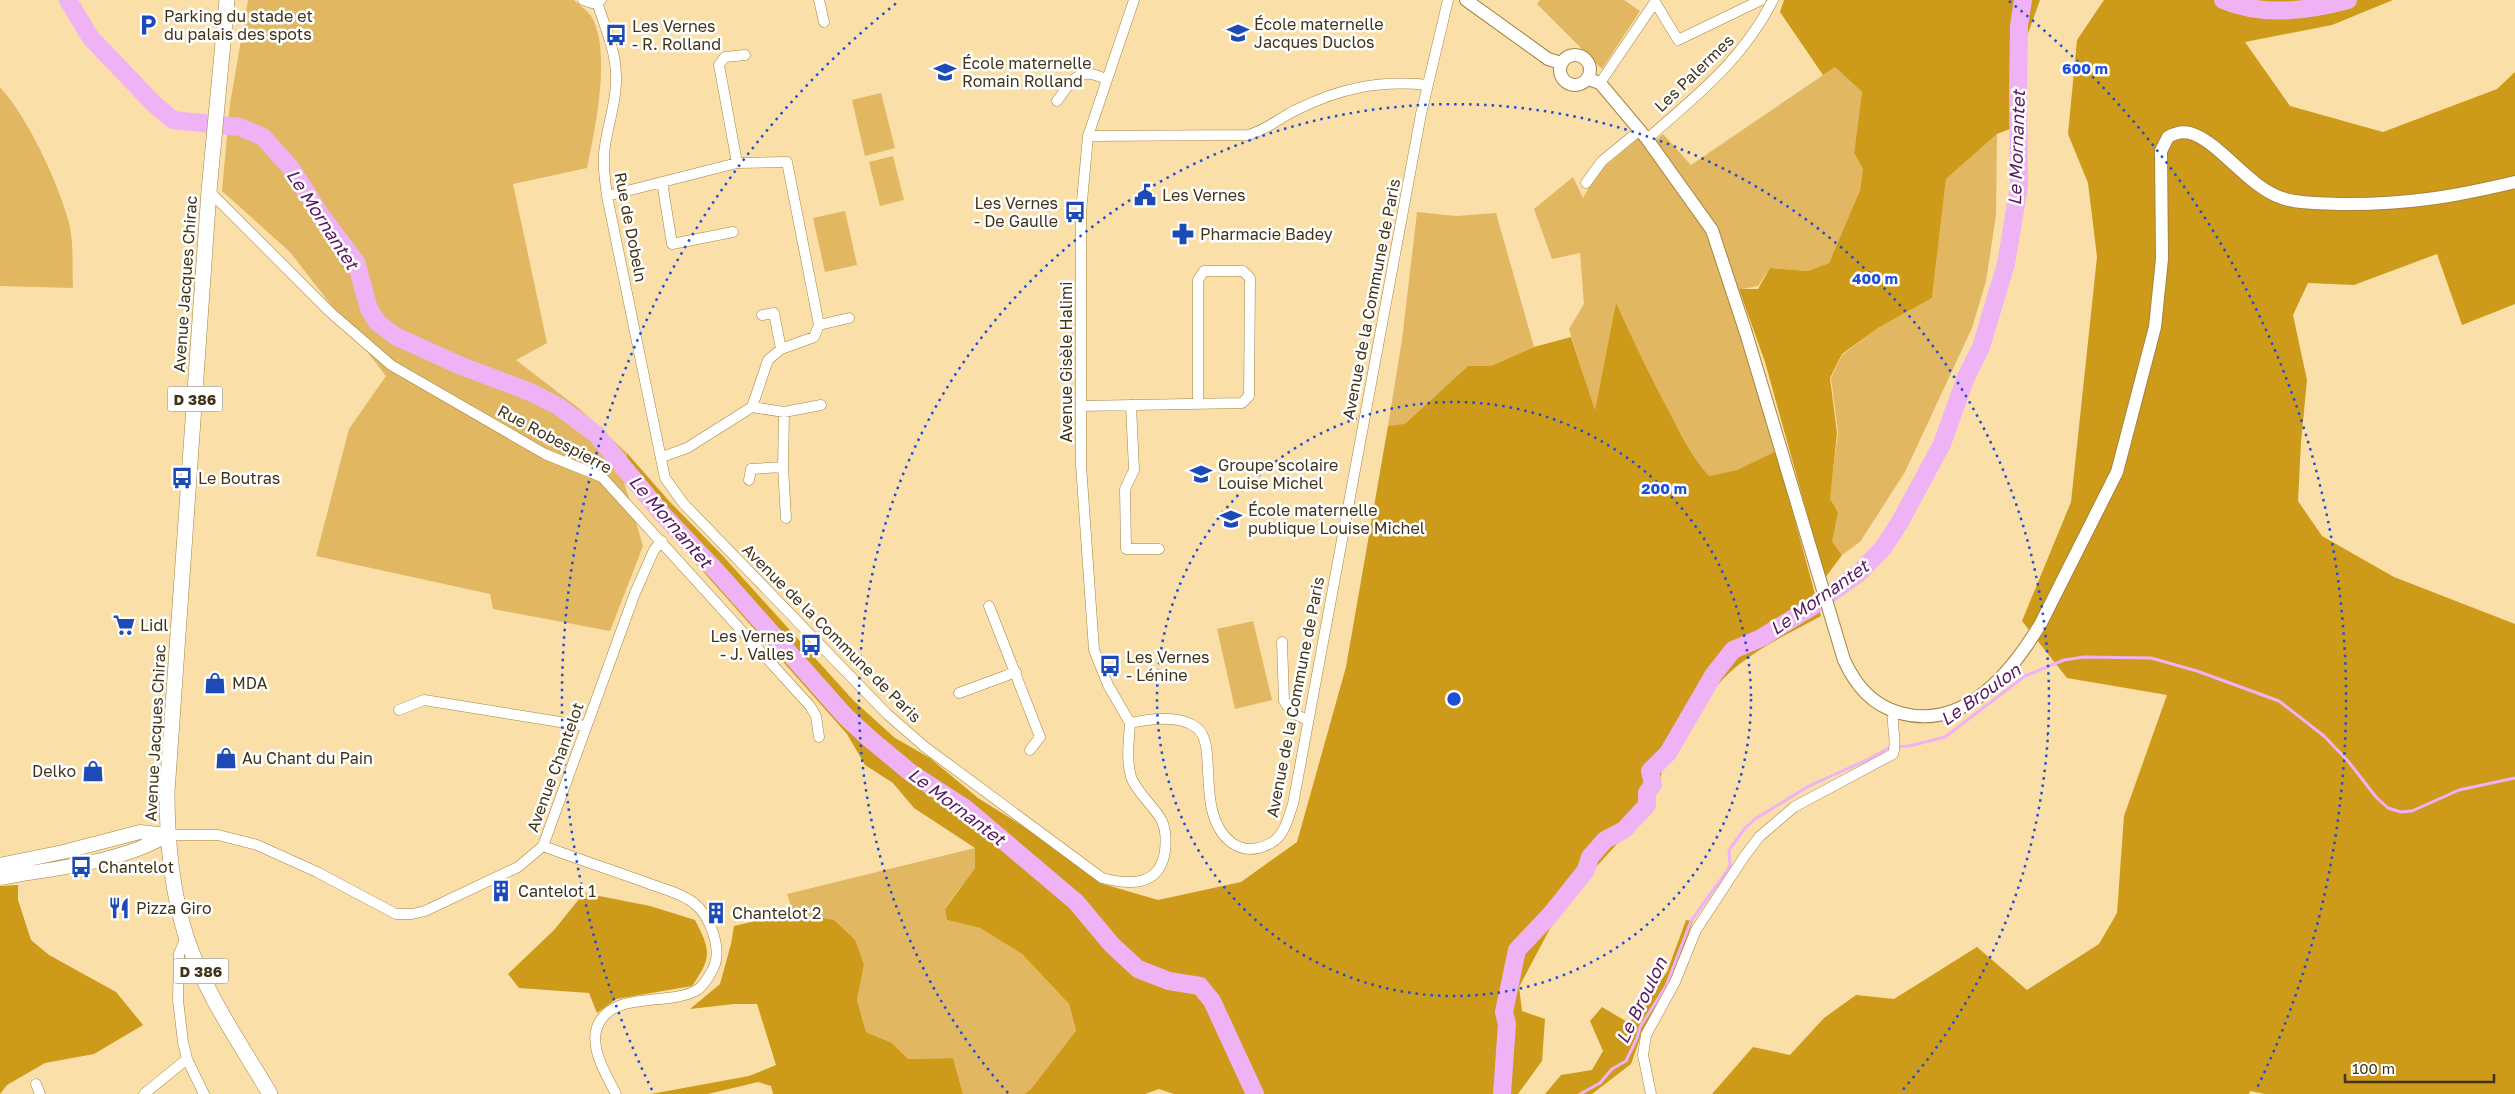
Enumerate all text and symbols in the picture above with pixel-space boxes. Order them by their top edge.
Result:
place label: Parking du stade et du palais des spots [164,6,313,44]
parking icon: Parking du stade et du palais des spots [135,12,161,38]
place label: École maternelle Jacques Duclos [1254,14,1384,52]
place label: Les Vernes - R. Rolland [632,16,721,54]
school or university icon: École maternelle Jacques Duclos [1225,20,1251,46]
bus stop icon: Les Vernes - R. Rolland [603,22,629,48]
street label: Les Palermes [1650,30,1738,116]
place label: École maternelle Romain Rolland [962,53,1092,91]
school or university icon: École maternelle Romain Rolland [932,59,958,85]
text: 600 m [2062,59,2108,77]
water label: Le Mornantet [2003,88,2029,206]
water label: Le Mornantet [282,165,365,275]
street label: Rue de Dobeln [611,170,651,284]
street label: Avenue de la Commune de Paris [1338,177,1404,421]
public building icon: Les Vernes [1132,182,1158,208]
place label: Les Vernes [1162,185,1246,205]
place label: Les Vernes - De Gaulle [974,193,1058,231]
street label: Avenue Jacques Chirac [169,195,201,373]
bus stop icon: Les Vernes - De Gaulle [1062,199,1088,225]
pharmacy icon: Pharmacie Badey [1170,221,1196,247]
place label: Pharmacie Badey [1200,224,1333,244]
text: 400 m [1852,269,1898,287]
street label: Avenue Gisèle Halimi [1056,281,1076,443]
road number: D 386 [168,386,222,412]
street label: Rue Robespierre [494,400,616,478]
place label: Groupe scolaire Louise Michel [1218,455,1338,493]
school or university icon: Groupe scolaire Louise Michel [1188,461,1214,487]
bus stop icon: Le Boutras [169,465,195,491]
place label: Le Boutras [198,468,280,488]
water label: Le Mornantet [625,470,718,573]
text: 200 m [1641,479,1687,497]
place label: École maternelle publique Louise Michel [1248,500,1425,538]
school or university icon: École maternelle publique Louise Michel [1218,506,1244,532]
street label: Avenue de la Commune de Paris [738,539,926,727]
water label: Le Mornantet [1765,554,1874,639]
street label: Avenue de la Commune de Paris [1262,575,1328,819]
supermarket icon: Lidl [111,612,137,638]
place label: Lidl [140,615,168,635]
place label: Les Vernes - J. Valles [710,626,794,664]
bus stop icon: Les Vernes - J. Valles [798,632,824,658]
street label: Avenue Jacques Chirac [140,644,170,822]
place label: Les Vernes - Lénine [1126,647,1210,685]
bus stop icon: Les Vernes - Lénine [1097,653,1123,679]
water label: Le Broulon [1936,658,2025,730]
shop icon: MDA [202,670,228,696]
place label: MDA [232,673,268,693]
centre of rings [1445,690,1463,708]
street label: Avenue Chantelot [522,699,588,835]
shop icon: Au Chant du Pain [213,745,239,771]
place label: Au Chant du Pain [242,748,373,768]
shop icon: Delko [80,758,106,784]
place label: Delko [32,761,76,781]
water label: Le Mornantet [904,763,1011,851]
bus stop icon: Chantelot [68,854,94,880]
place label: Chantelot [98,857,174,877]
building icon: Cantelot 1 [488,878,514,904]
place label: Cantelot 1 [518,881,596,901]
restaurant icon: Pizza Giro [106,895,132,921]
place label: Pizza Giro [136,898,212,918]
building icon: Chantelot 2 [703,900,729,926]
place label: Chantelot 2 [732,903,821,923]
water label: Le Broulon [1611,953,1672,1047]
road number: D 386 [174,958,228,984]
scale bar [2345,1052,2494,1084]
text: 100 m [2352,1059,2395,1077]

